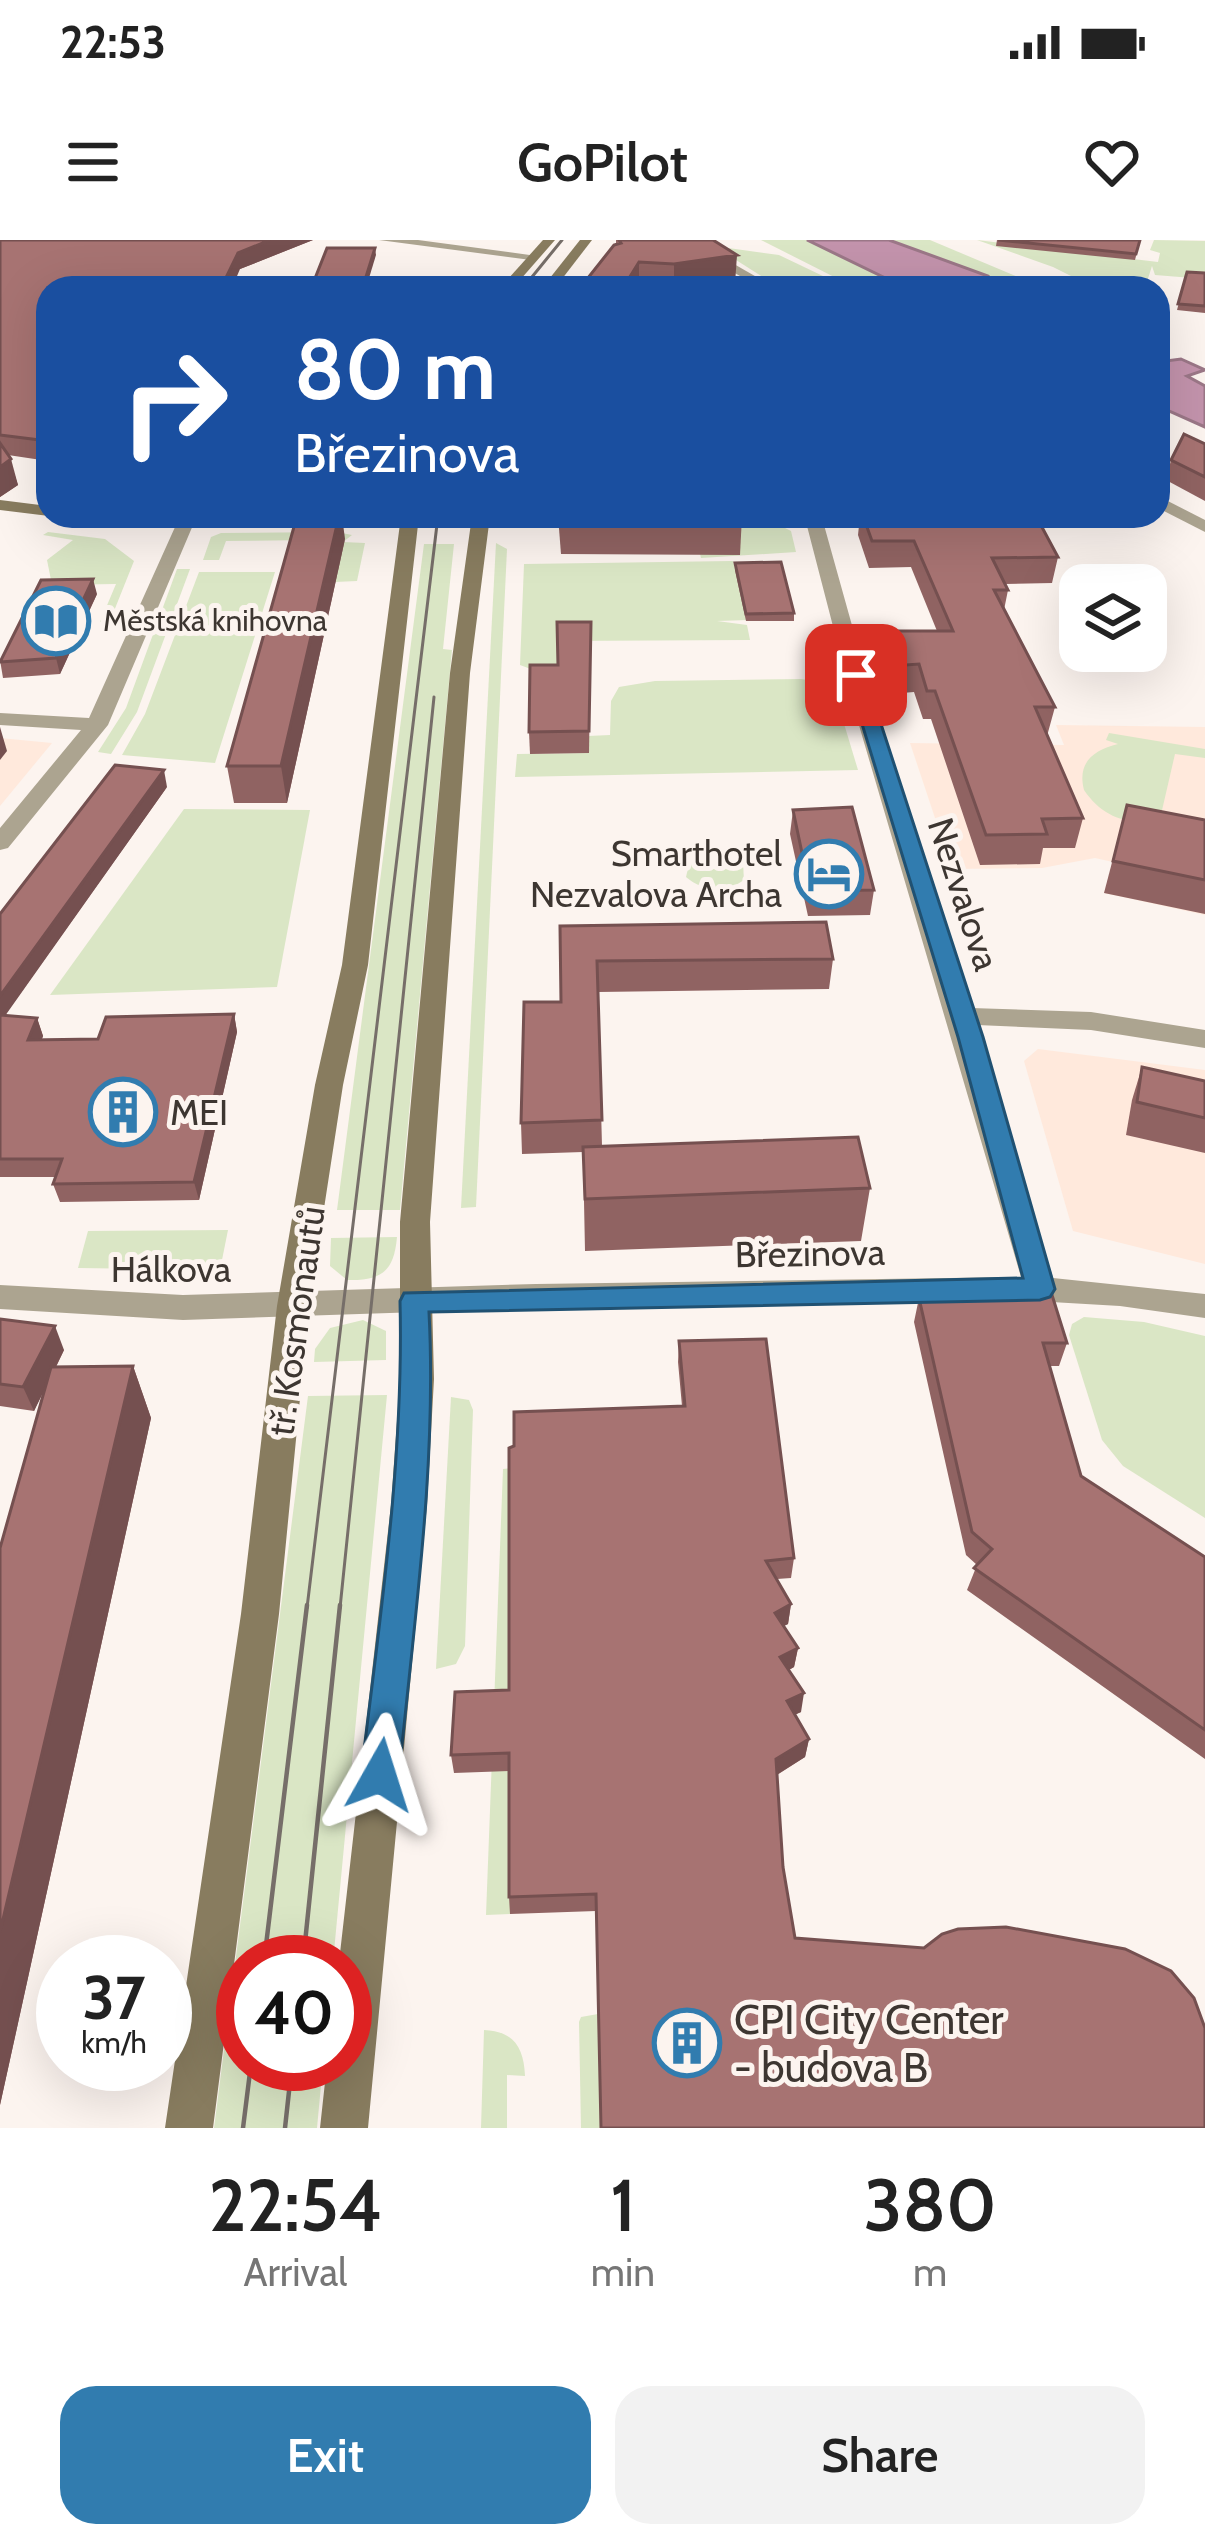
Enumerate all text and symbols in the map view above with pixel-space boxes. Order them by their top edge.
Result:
text: 22:53 [60,15,166,69]
icon: menu [60,129,126,195]
text: GoPilot [517,129,688,195]
icon: heart [1079,129,1145,195]
text: 80 m [294,318,496,420]
icon: right [96,324,252,480]
text: Březinova [294,420,519,486]
map controls [1059,564,1167,672]
button: layers [1059,564,1167,672]
library icon: Městská knihovna [21,586,91,656]
place label: Městská knihovna [103,602,328,639]
pin [805,624,907,726]
icon: arrive [823,642,889,708]
street label: Nezvalova [919,812,1009,976]
place label: Smarthotel Nezvalova Archa [530,831,782,916]
hotel icon: Smarthotel Nezvalova Archa [794,839,864,909]
building icon: MEI [88,1077,158,1147]
place label: MEI [170,1090,228,1134]
street label: tř. Kosmonautů [258,1203,334,1439]
street label: Březinova [734,1230,886,1276]
street label: Hálkova [111,1247,231,1291]
position arrow [317,1712,443,1838]
speed limit sign: 40 [216,1935,372,2091]
text: 37 [83,1961,145,2034]
place label: CPI City Center - budova B [734,1993,1004,2093]
building icon: CPI City Center - budova B [652,2008,722,2078]
text: km/h [81,2024,147,2061]
text: 22:54 [208,2162,382,2249]
text: 1 [610,2162,636,2249]
text: 380 [864,2162,997,2249]
text: Arrival [243,2248,347,2296]
text: min [591,2248,655,2296]
text: m [913,2248,947,2296]
button: Exit [60,2386,591,2524]
button: Share [615,2386,1145,2524]

